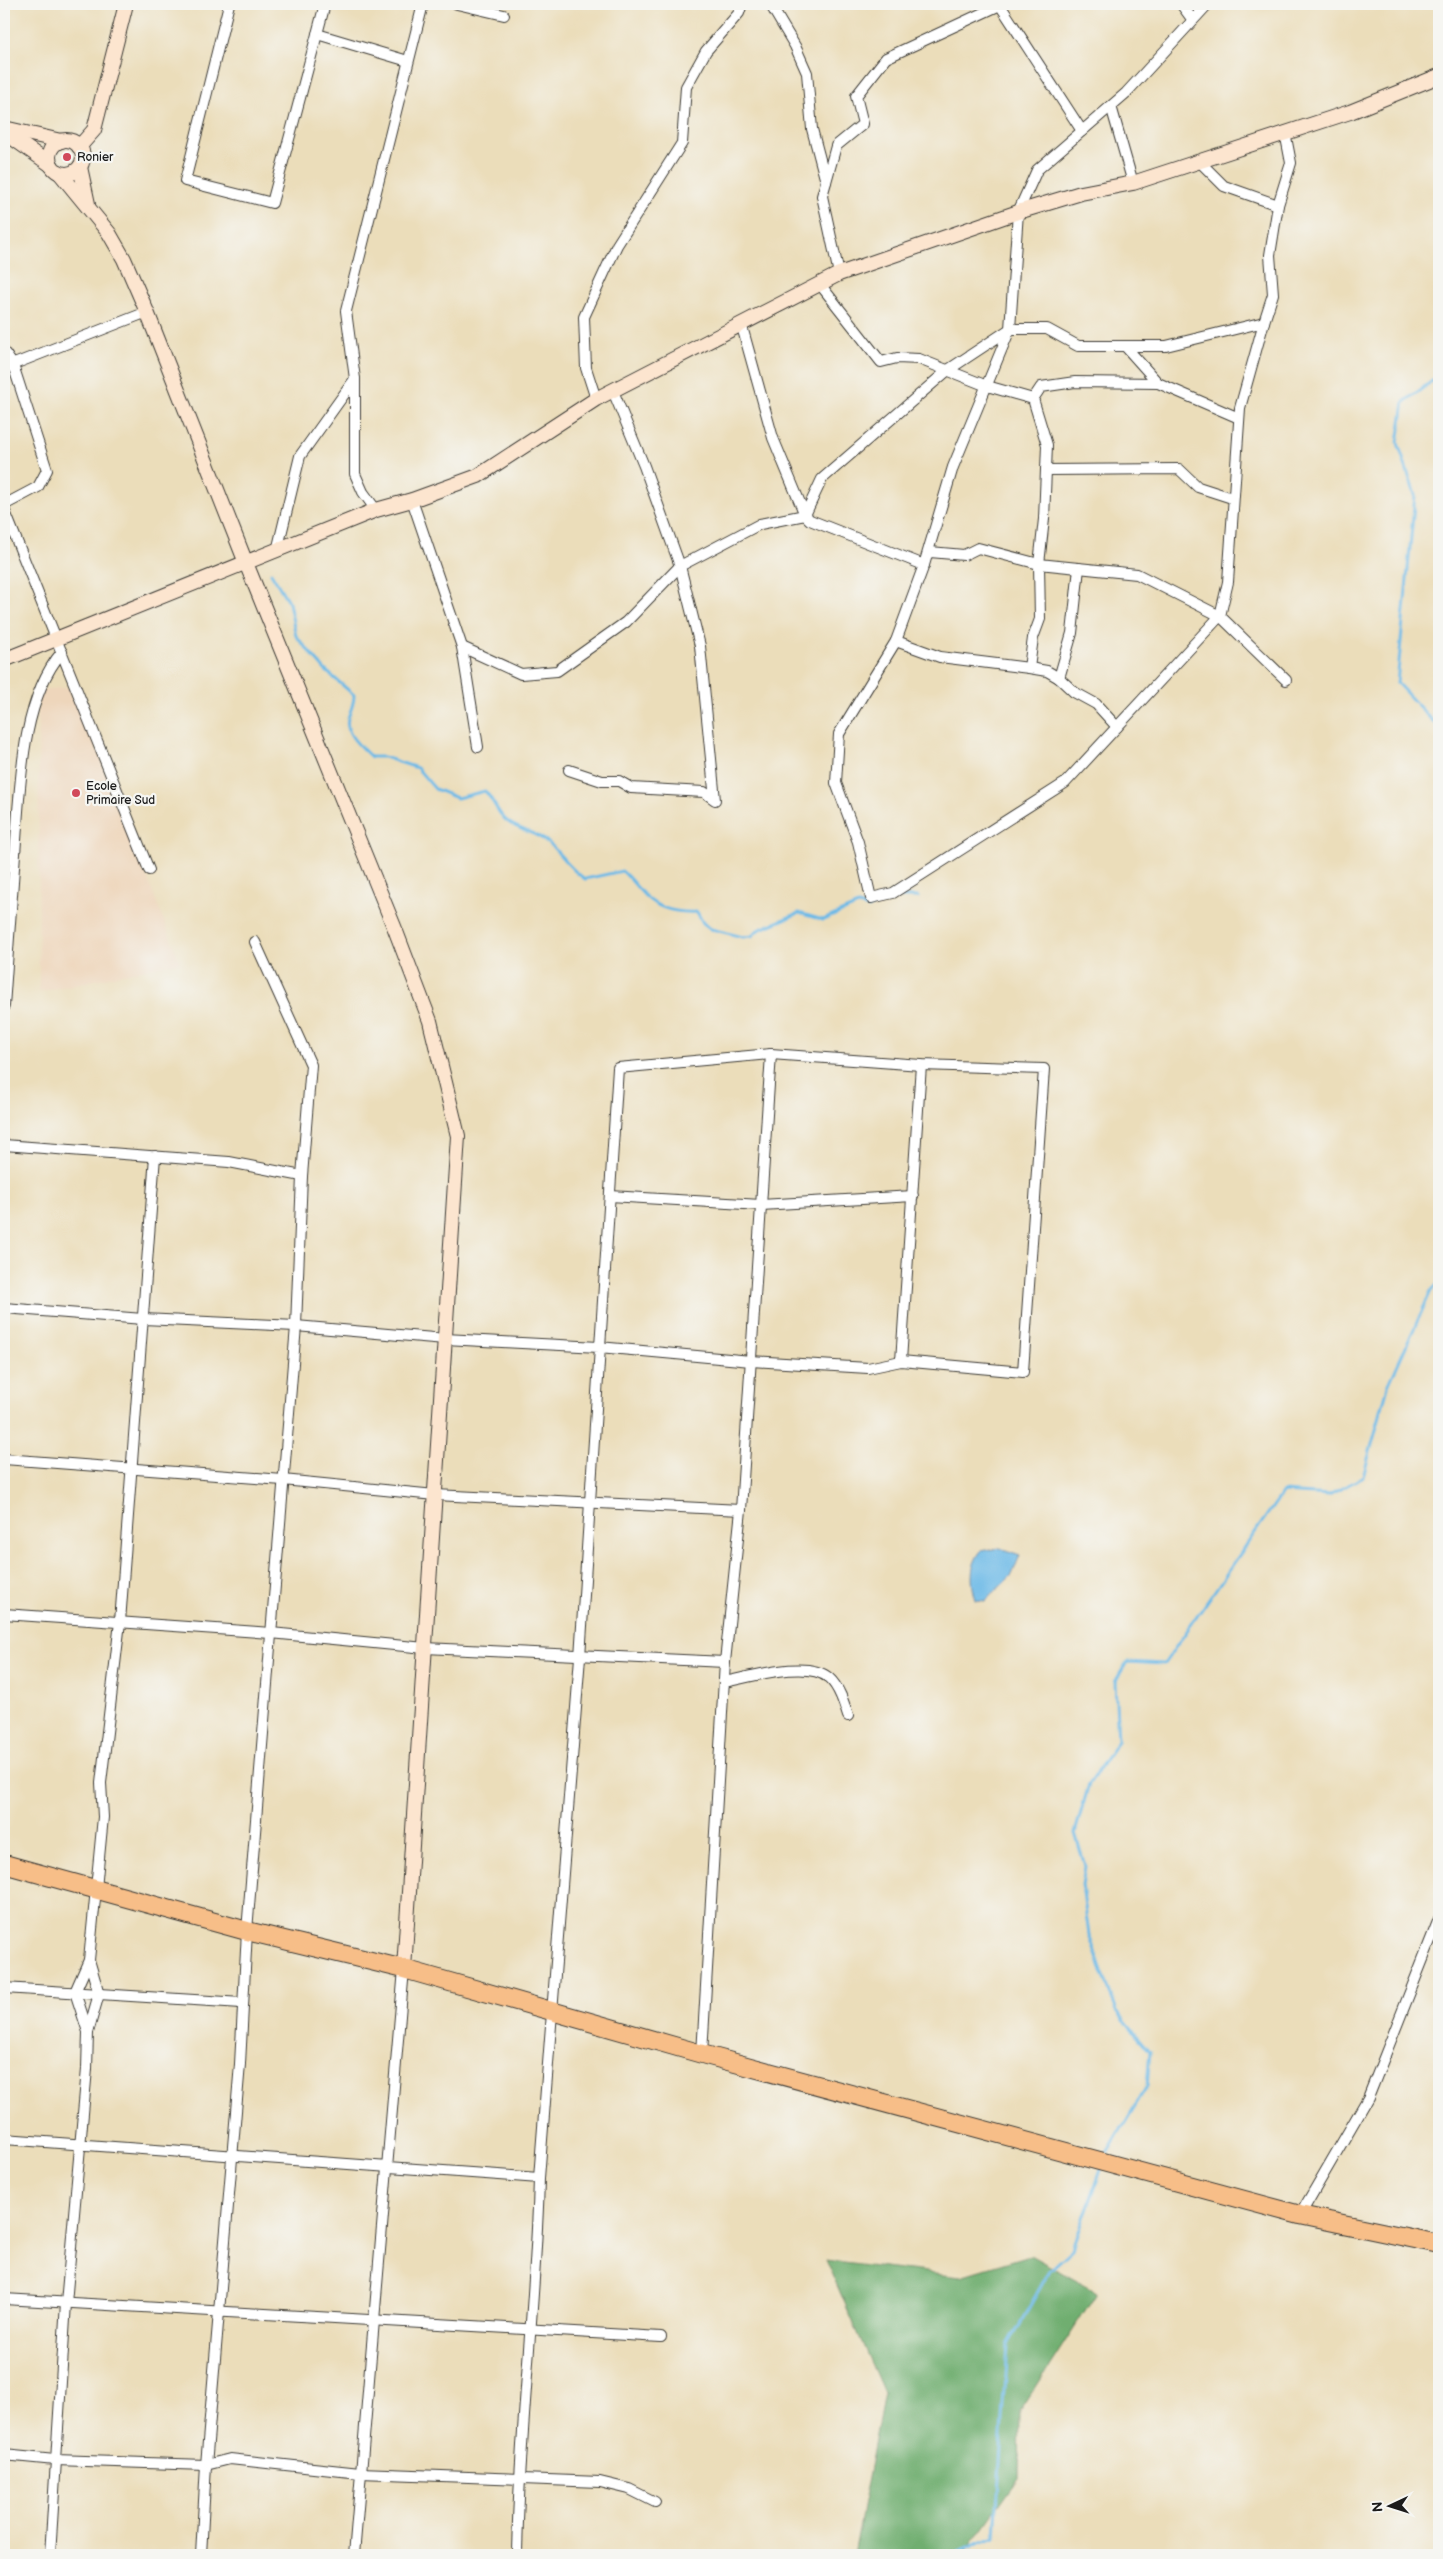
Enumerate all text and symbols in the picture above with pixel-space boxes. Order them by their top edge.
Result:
place label: Ronier [77,150,114,165]
marker: Ronier [61,151,73,163]
place label: Ecole Primaire Sud [86,779,155,808]
marker: Ecole Primaire Sud [70,787,82,799]
north arrow [1366,2482,1416,2532]
text: N [1369,2501,1386,2513]

